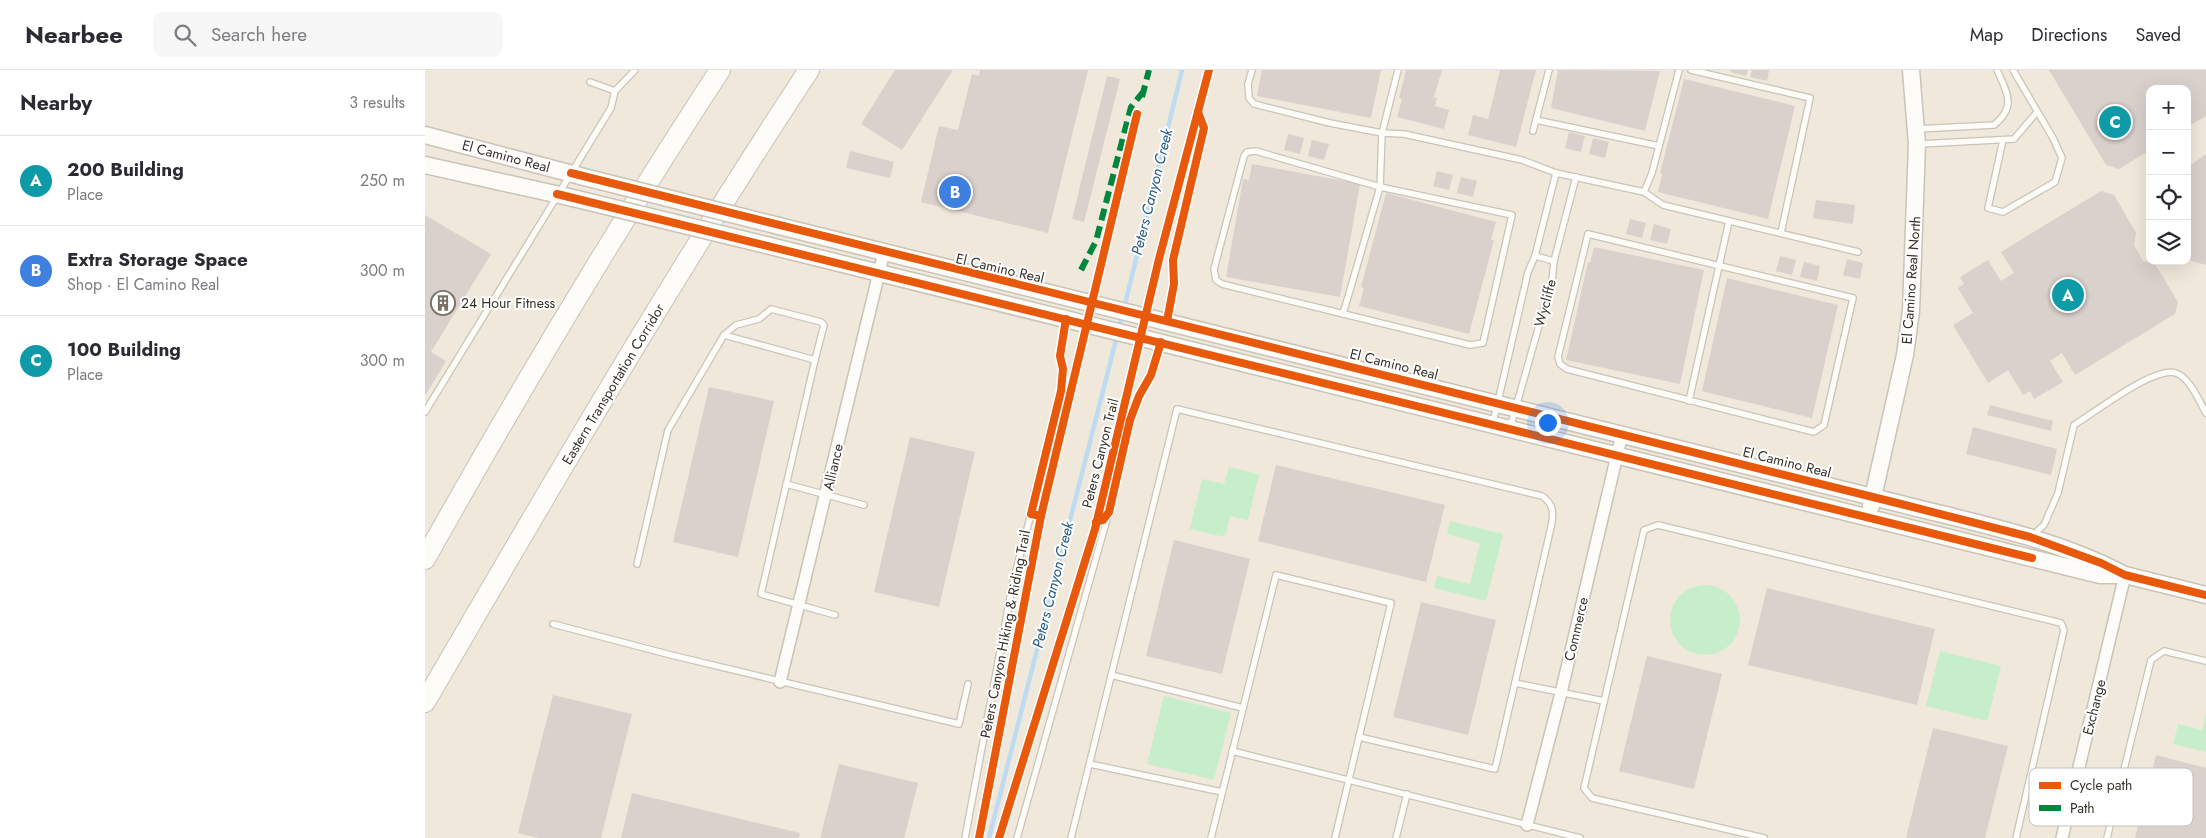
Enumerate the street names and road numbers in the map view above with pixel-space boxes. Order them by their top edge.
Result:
street label: El Camino Real [460,135,552,177]
street label: El Camino Real North [1897,215,1925,345]
street label: El Camino Real [954,248,1046,288]
street label: Wycliffe [1529,277,1561,329]
street label: Eastern Transportation Corridor [557,300,669,468]
street label: El Camino Real [1348,343,1440,385]
street label: Peters Canyon Trail [1077,396,1123,510]
street label: El Camino Real [1741,441,1833,483]
street label: Alliance [818,442,848,492]
street label: Peters Canyon Hiking & Riding Trail [975,528,1035,740]
street label: Commerce [1559,595,1593,663]
street label: Exchange [2077,677,2111,737]

